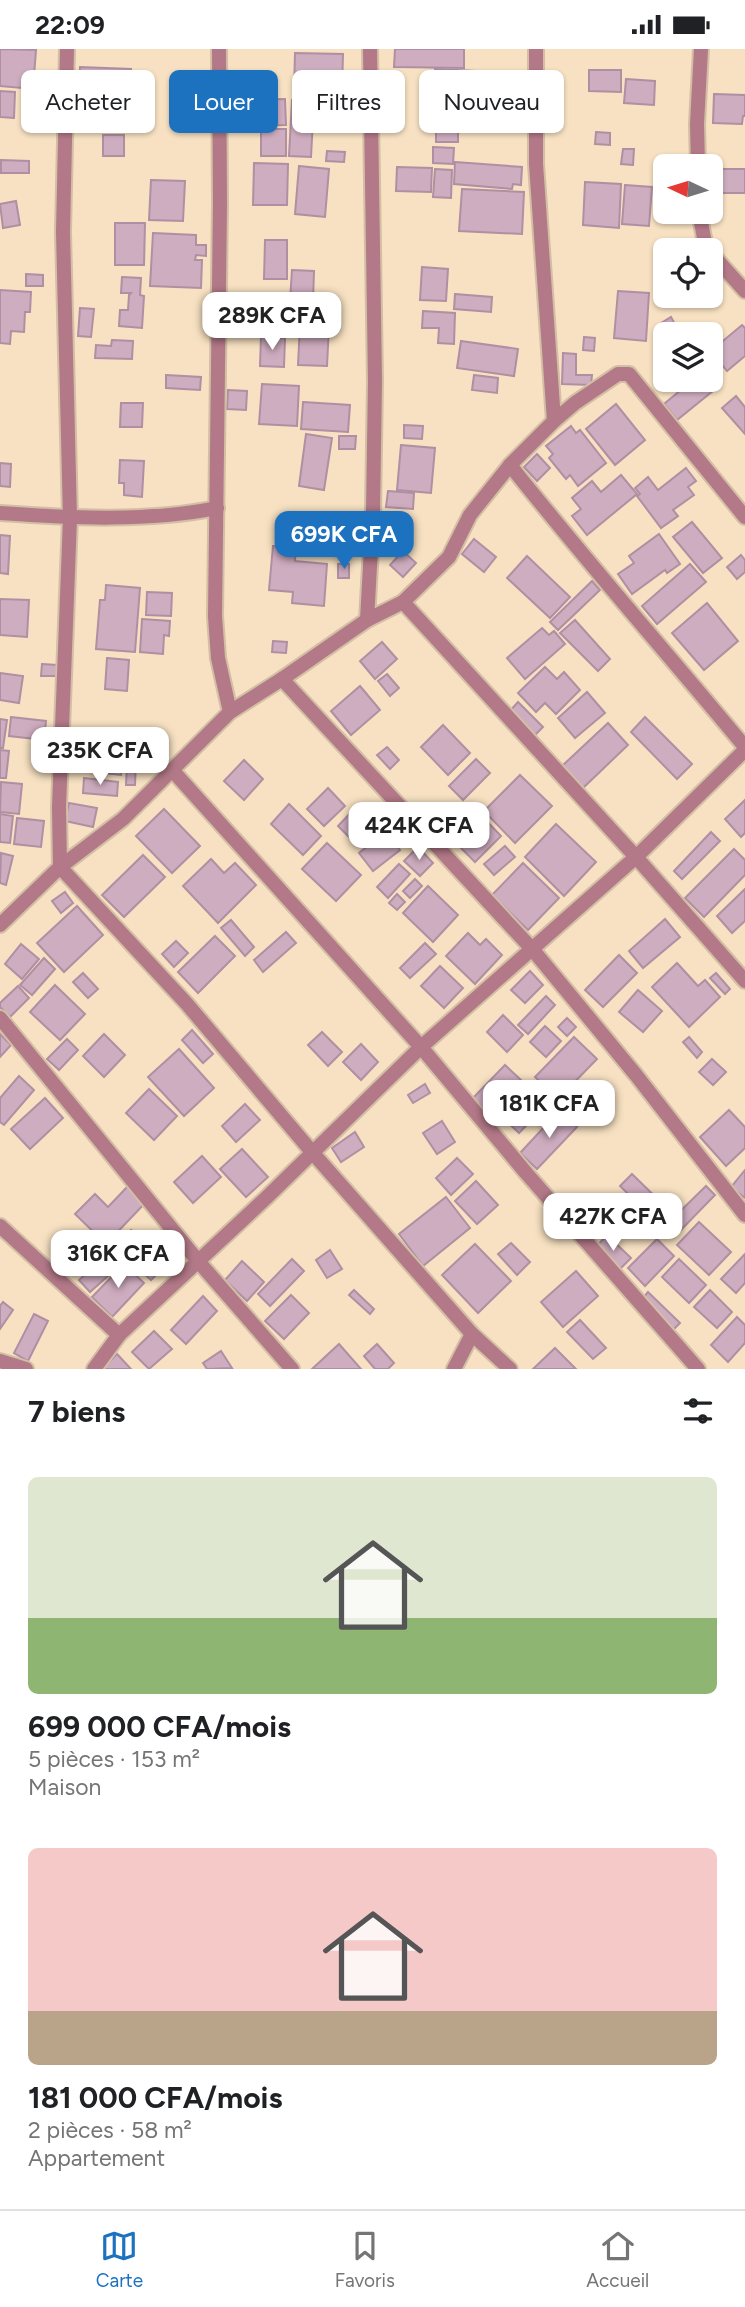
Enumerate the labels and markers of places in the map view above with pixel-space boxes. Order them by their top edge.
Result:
pin: 289K CFA [200,293,344,352]
pin: 699K CFA [272,511,416,571]
pin: 235K CFA [28,727,172,787]
pin: 424K CFA [347,803,491,862]
pin: 181K CFA [477,1081,621,1140]
pin: 427K CFA [541,1193,685,1253]
pin: 316K CFA [46,1231,190,1290]

